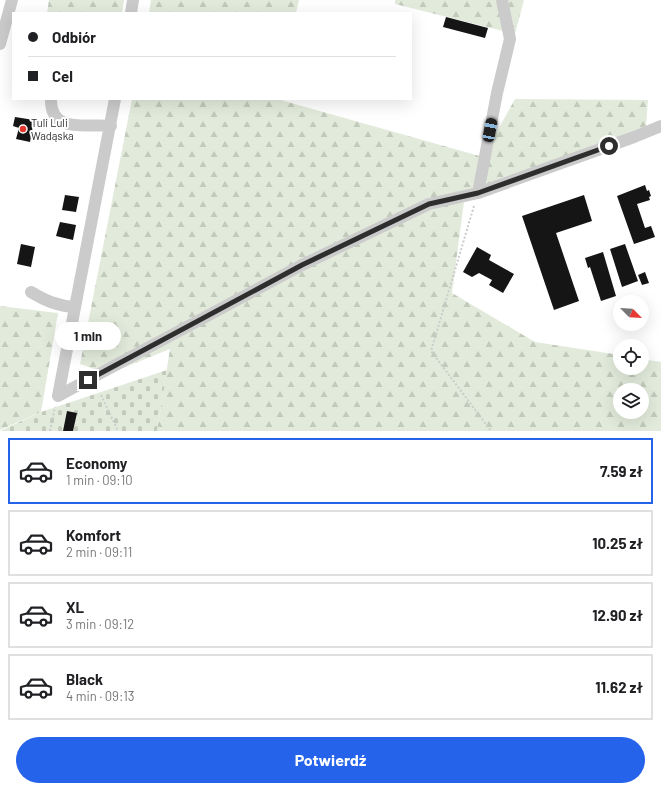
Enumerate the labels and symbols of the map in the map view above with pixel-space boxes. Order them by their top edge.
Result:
place label: Tuli Luli Wadąska [31,116,74,142]
car [482,117,498,143]
marker: Tuli Luli Wadąska [18,124,28,134]
route start [600,137,618,155]
north arrow [613,295,649,331]
callout: 1 min [55,322,121,350]
route end [79,371,97,389]

